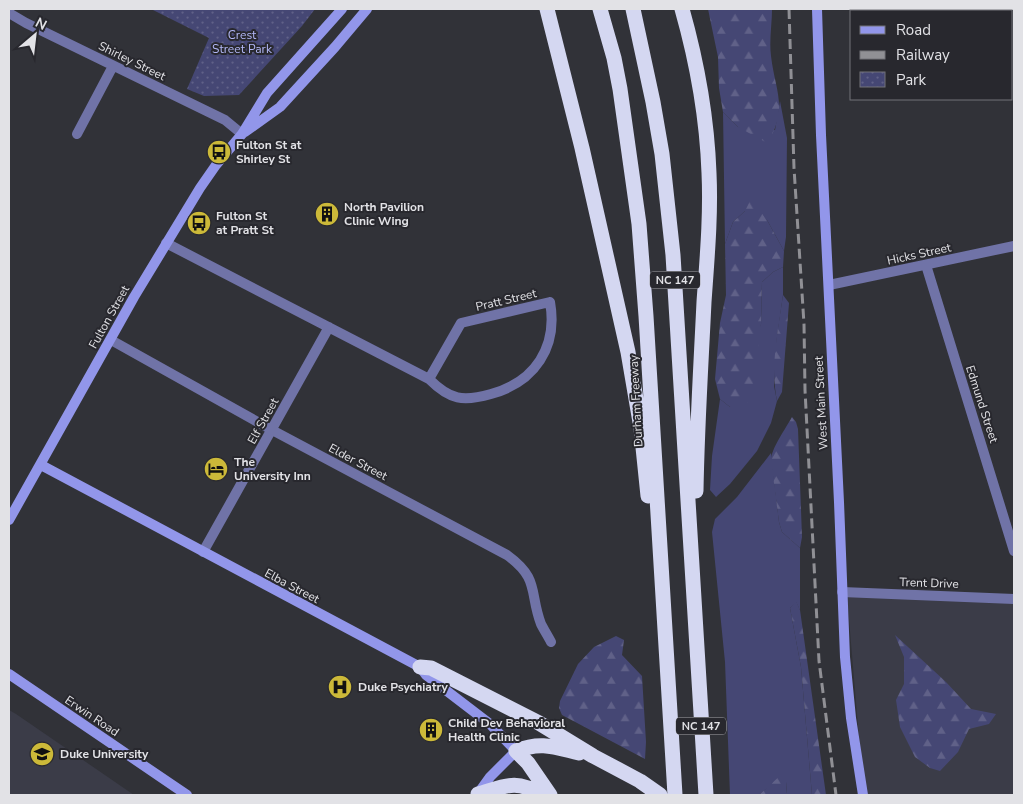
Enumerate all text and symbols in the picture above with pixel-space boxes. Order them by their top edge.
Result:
north arrow [10,10,60,60]
legend [850,10,1013,100]
text: N [32,13,50,35]
text: Road [896,20,931,40]
park label: Crest Street Park [212,27,273,57]
street label: Shirley Street [96,38,169,85]
text: Railway [896,45,950,65]
text: Park [896,70,926,90]
place label: Fulton St at Shirley St [236,137,302,167]
bus stop icon: Fulton St at Shirley St [206,139,232,165]
place label: North Pavilion Clinic Wing [344,199,424,229]
building icon: North Pavilion Clinic Wing [314,201,340,227]
place label: Fulton St at Pratt St [216,208,274,238]
bus stop icon: Fulton St at Pratt St [186,210,212,236]
street label: Hicks Street [886,239,953,269]
road number: NC 147 [650,272,700,288]
street label: Fulton Street [85,282,133,352]
street label: Pratt Street [474,285,539,315]
street label: Durham Freeway [626,354,646,447]
street label: West Main Street [811,355,831,450]
street label: Edmund Street [962,363,1002,446]
street label: Elf Street [244,394,283,447]
street label: Elder Street [326,440,391,484]
place label: The University Inn [234,454,311,484]
hotel icon: The University Inn [203,456,229,482]
street label: Elba Street [262,565,323,607]
street label: Trent Drive [899,574,959,592]
hospital icon: Duke Psychiatry [327,674,353,700]
place label: Duke Psychiatry [358,679,449,695]
street label: Erwin Road [62,692,122,740]
place label: Child Dev Behavioral Health Clinic [448,715,565,745]
building icon: Child Dev Behavioral Health Clinic [418,717,444,743]
road number: NC 147 [676,718,726,734]
school or university icon: Duke University [29,741,55,767]
place label: Duke University [60,746,149,762]

